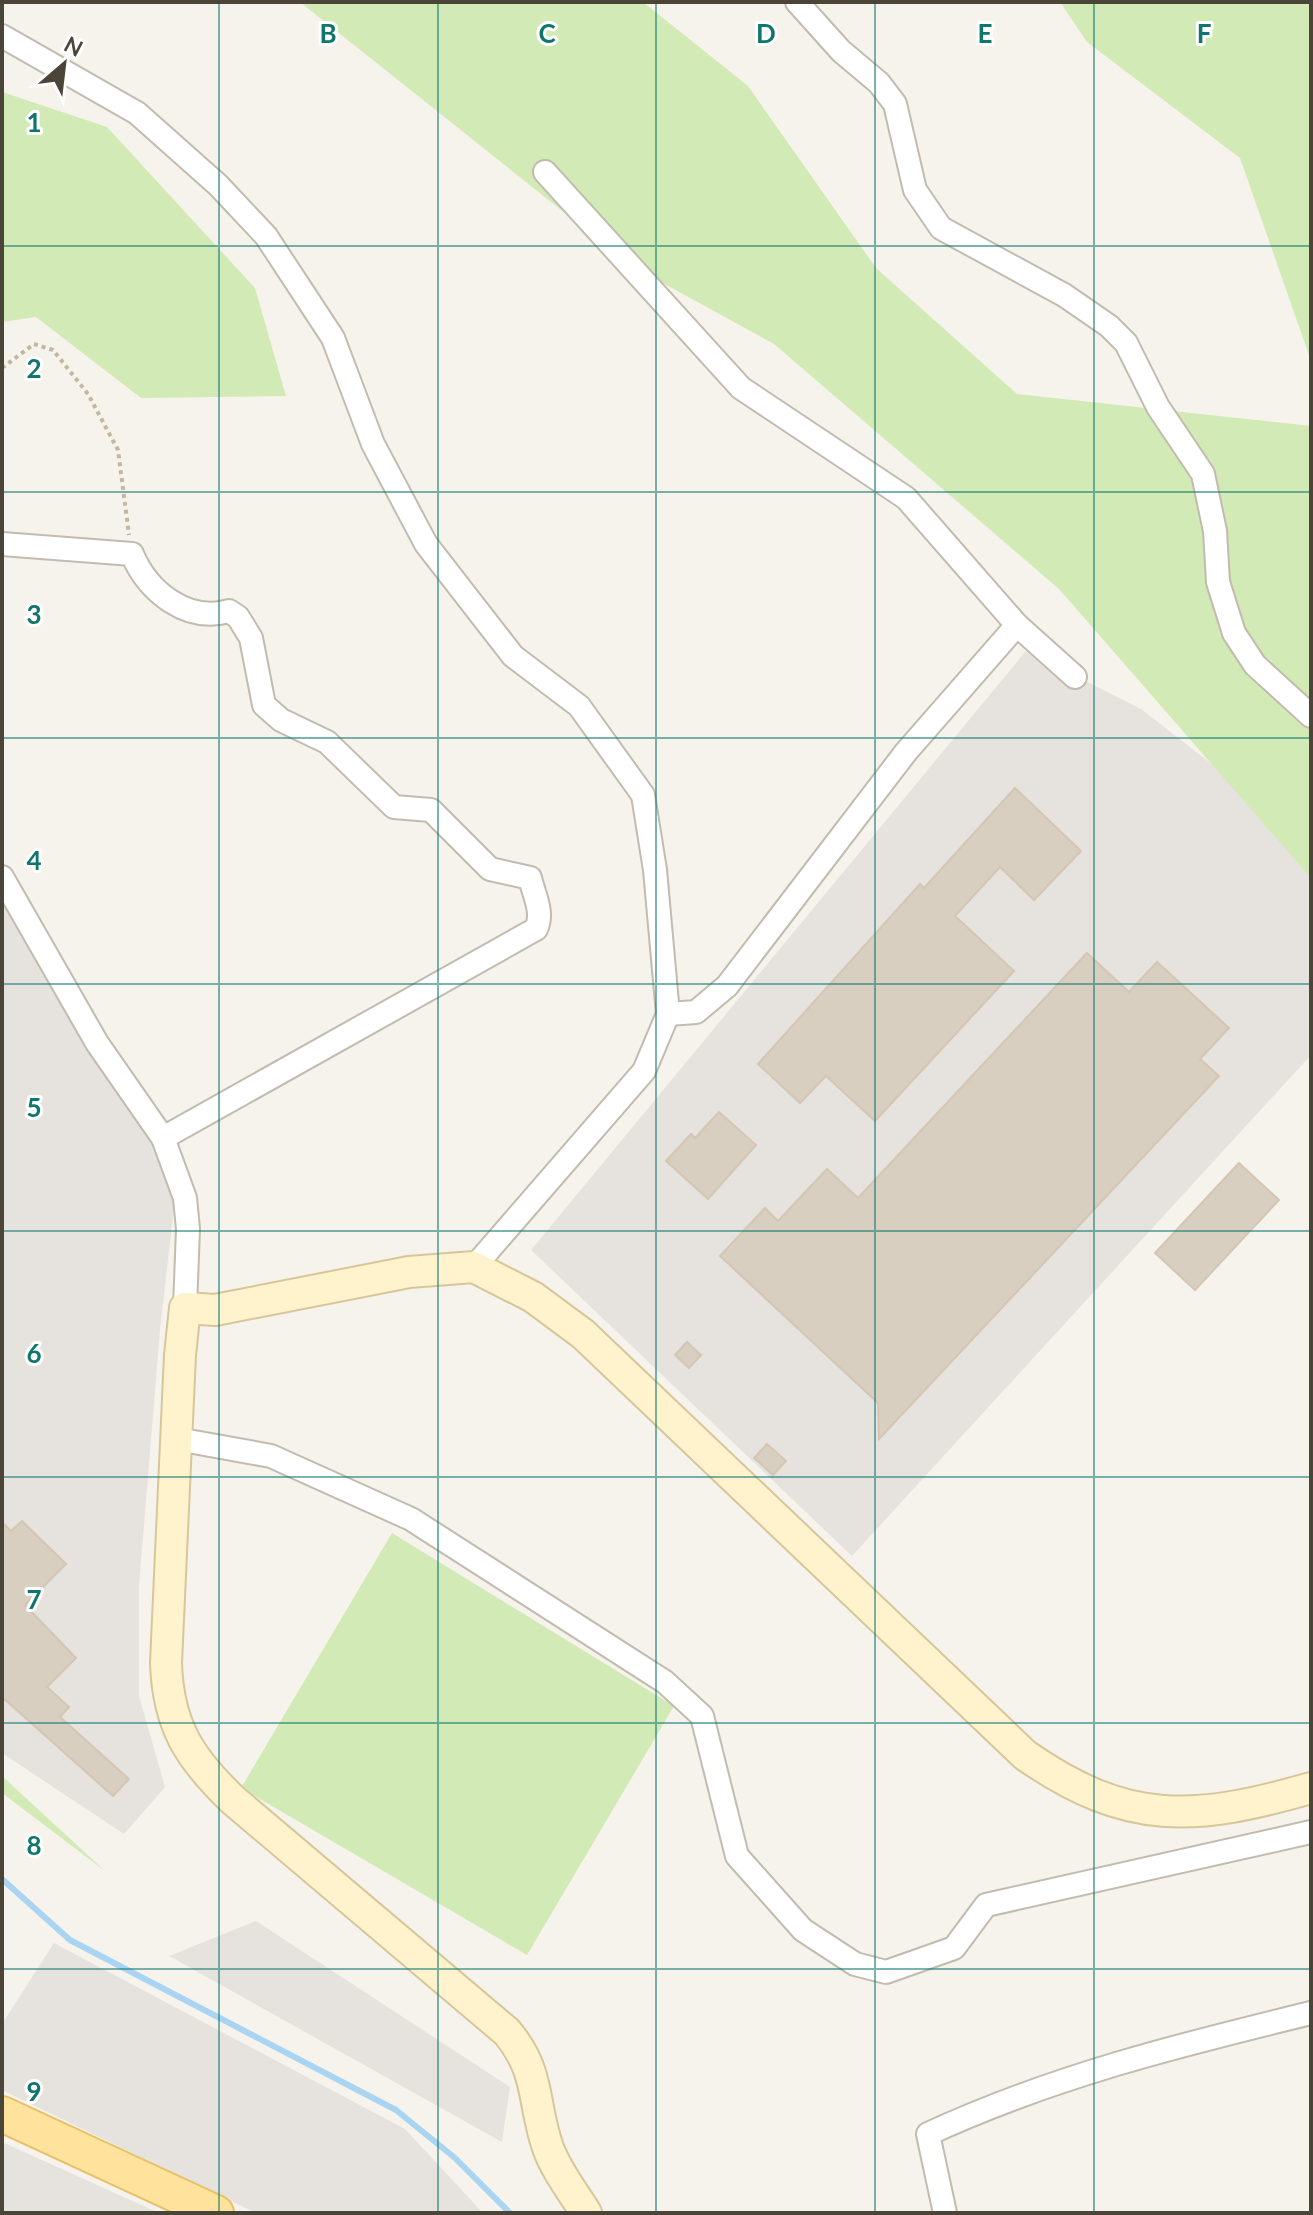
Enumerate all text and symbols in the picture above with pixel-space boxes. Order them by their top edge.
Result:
text: B [319,17,337,49]
text: C [538,17,556,49]
text: D [756,17,776,49]
text: E [978,17,992,49]
text: F [1197,17,1211,49]
north arrow [24,24,104,104]
text: N [60,30,87,62]
text: 1 [26,106,42,138]
text: 2 [26,352,42,384]
text: 3 [26,598,42,630]
text: 4 [26,844,42,876]
text: 5 [26,1091,42,1123]
text: 6 [26,1337,42,1369]
text: 7 [26,1583,42,1615]
text: 8 [26,1829,42,1861]
text: 9 [26,2075,42,2107]

